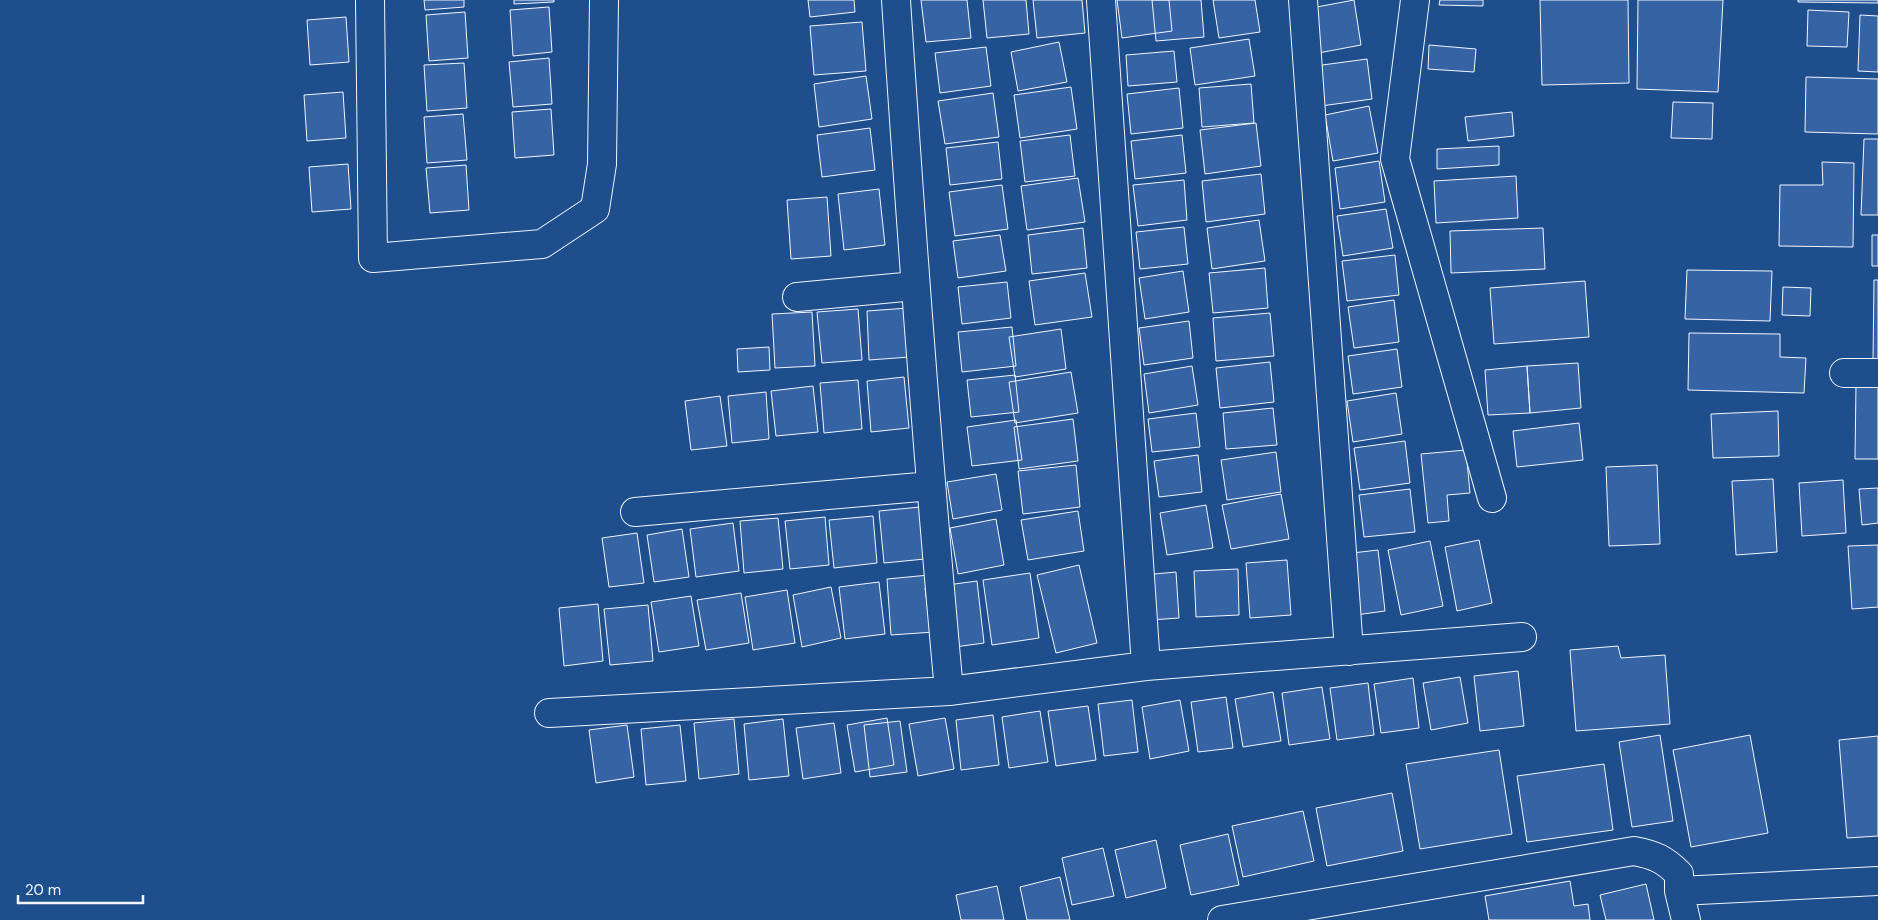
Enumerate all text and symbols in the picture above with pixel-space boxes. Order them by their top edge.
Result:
scale bar [18,872,142,904]
text: 20 m [25,880,61,900]

